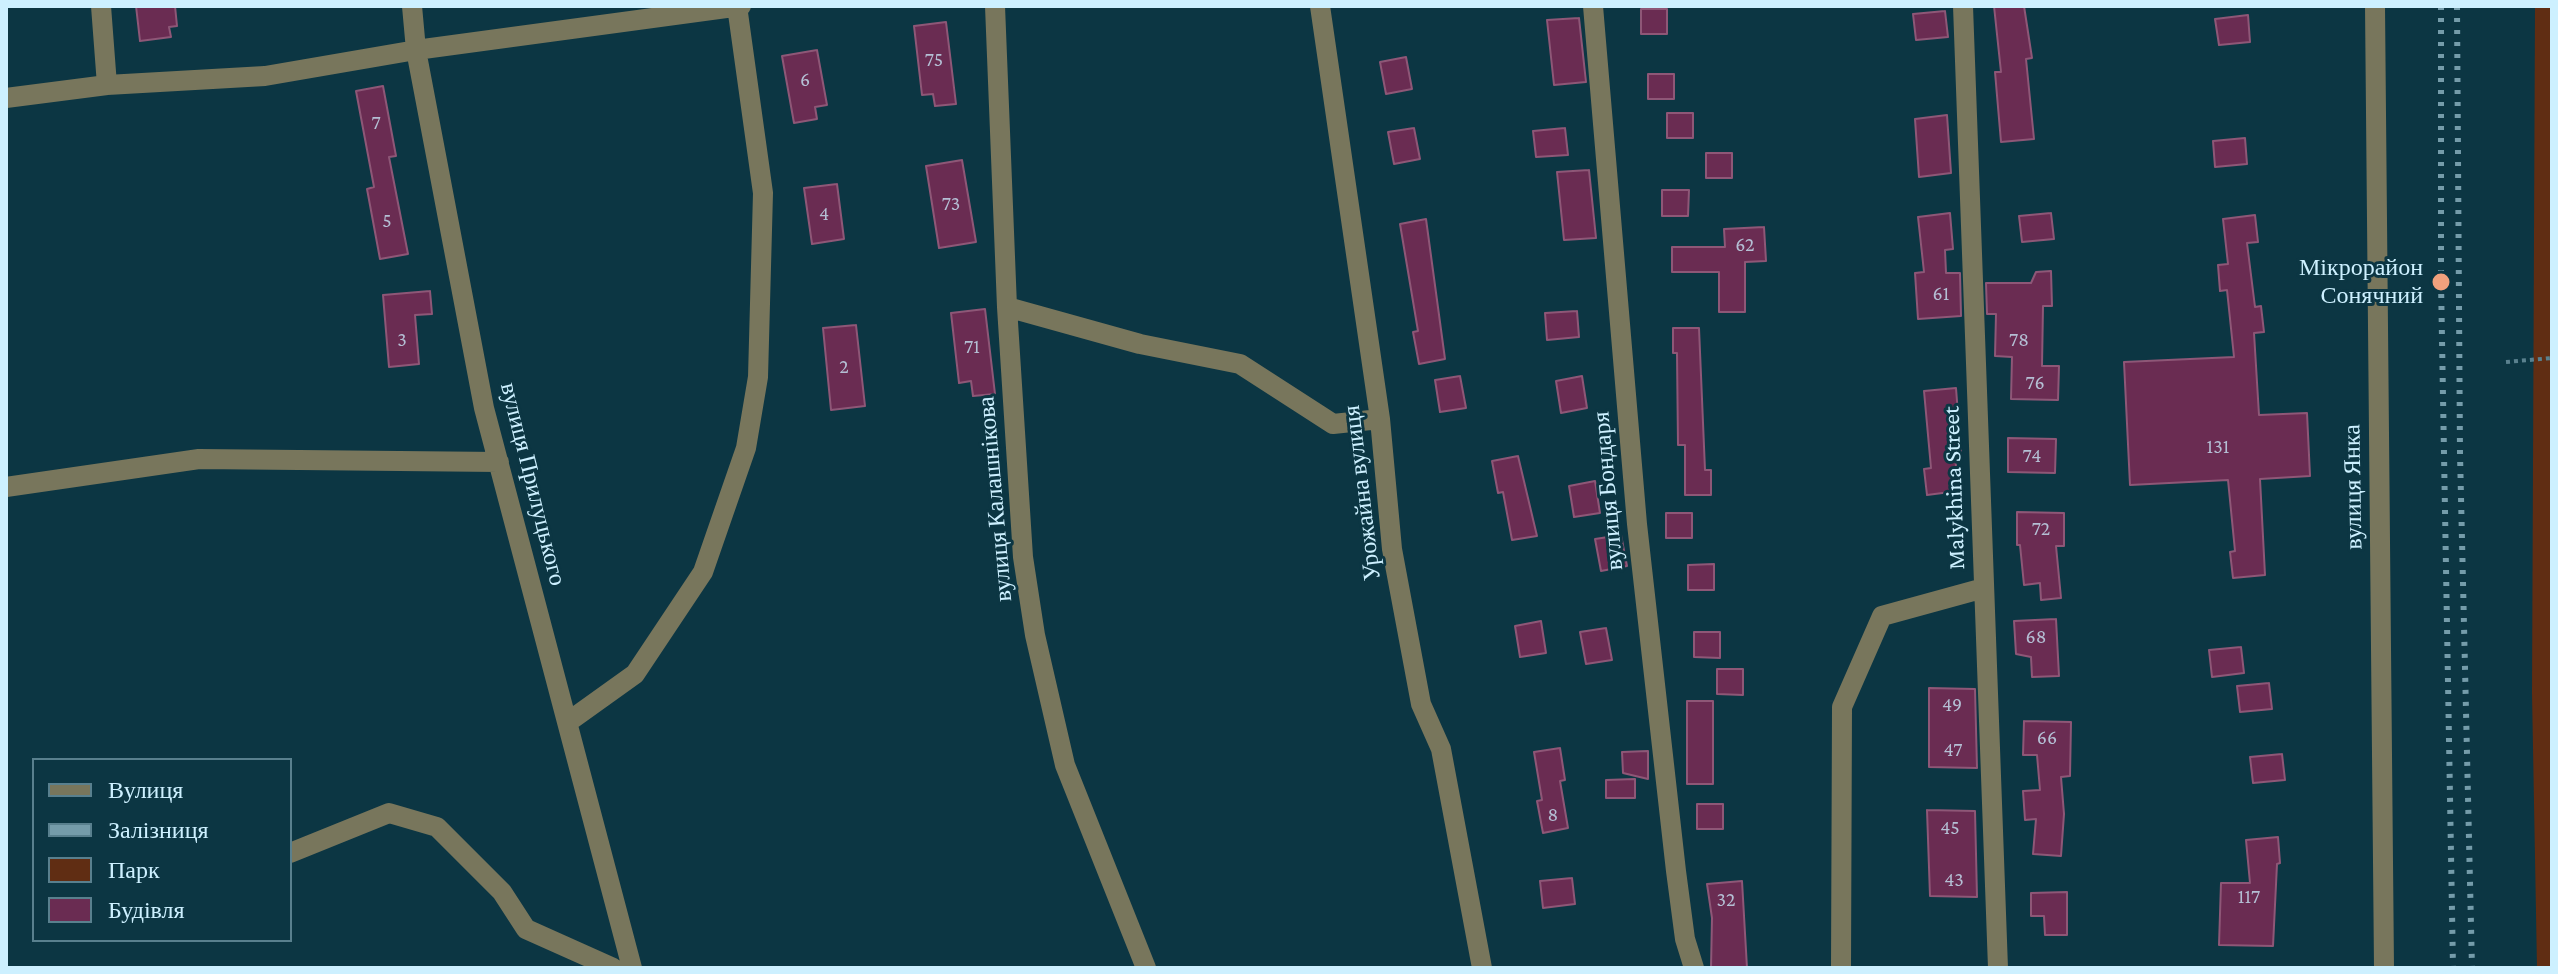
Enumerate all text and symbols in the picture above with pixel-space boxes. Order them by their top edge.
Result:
house number: 75 [925,48,943,72]
house number: 6 [800,68,810,92]
house number: 7 [371,111,381,135]
house number: 73 [942,192,960,216]
house number: 4 [819,202,829,226]
house number: 5 [382,209,392,233]
house number: 62 [1735,233,1755,257]
place label: Мікрорайон Сонячний [2299,254,2423,310]
marker: Мікрорайон Сонячний [2430,271,2452,293]
house number: 61 [1933,282,1949,306]
house number: 3 [397,328,407,352]
house number: 78 [2009,328,2029,352]
house number: 71 [964,335,980,359]
house number: 2 [839,355,849,379]
house number: 76 [2025,371,2045,395]
street label: вулиця Прилуцького [494,379,572,589]
street label: вулиця Калашнікова [972,395,1018,603]
street label: Урожайна вулиця [1337,404,1387,582]
street label: Malykhina Street [1937,406,1971,570]
street label: вулиця Бондаря [1587,410,1629,572]
street label: вулиця Янка [2338,424,2368,550]
house number: 131 [2207,435,2229,459]
house number: 74 [2023,444,2041,468]
house number: 72 [2032,517,2050,541]
house number: 68 [2026,625,2046,649]
house number: 49 [1942,693,1962,717]
house number: 66 [2037,726,2057,750]
house number: 47 [1944,738,1962,762]
legend [32,758,292,942]
text: Вулиця [108,776,183,803]
house number: 8 [1548,803,1558,827]
text: Залізниця [108,816,209,843]
house number: 45 [1940,816,1960,840]
text: Парк [108,856,160,883]
house number: 43 [1944,868,1964,892]
house number: 117 [2238,885,2260,909]
house number: 32 [1717,888,1735,912]
text: Будівля [108,896,185,923]

